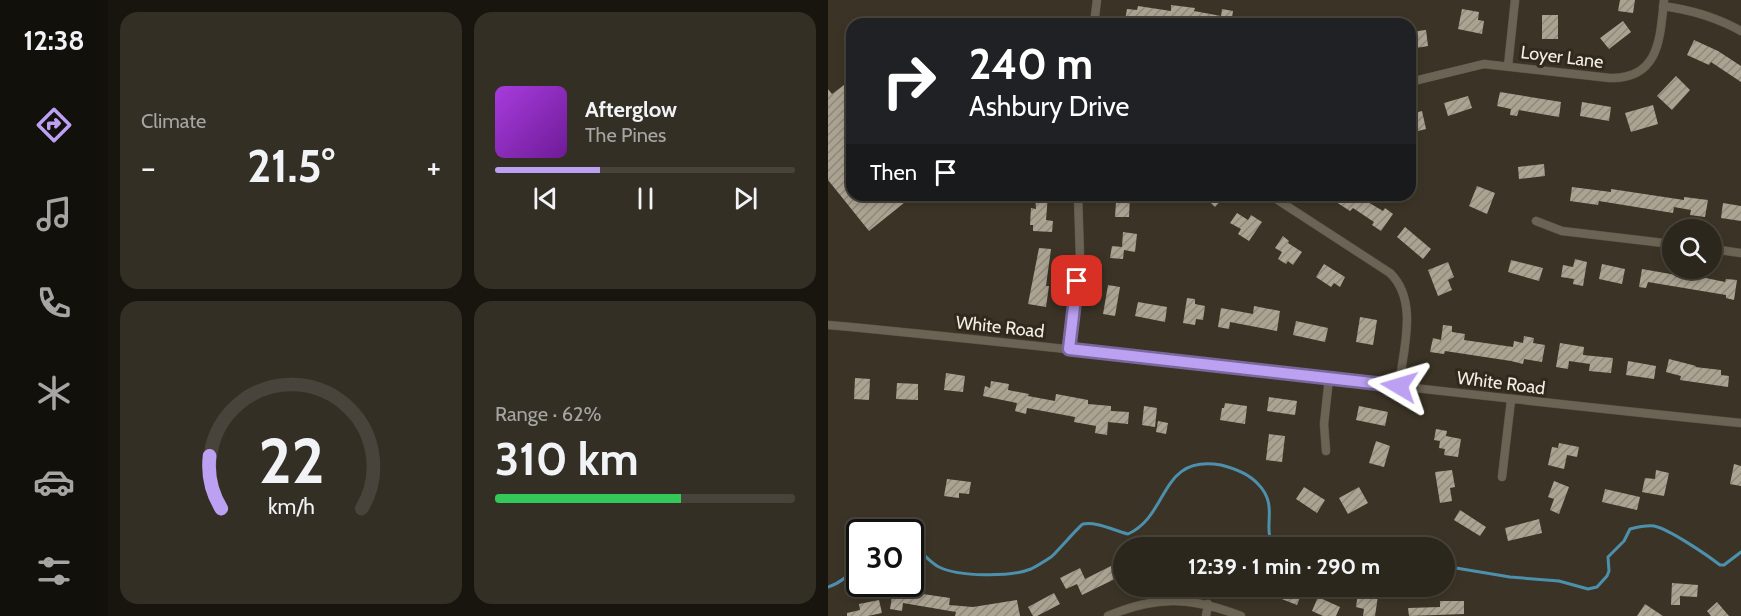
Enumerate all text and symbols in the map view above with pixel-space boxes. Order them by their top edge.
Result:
text: 12:38 [23,24,85,57]
text: 240 m [969,38,1093,90]
street label: Loyer Lane [1519,41,1605,73]
icon: right [870,42,948,120]
text: Ashbury Drive [969,90,1129,123]
text: Afterglow [585,96,677,123]
icon: directions [33,104,75,146]
text: Climate [141,109,206,133]
text: The Pines [585,123,666,147]
text: 21.5° [247,139,335,193]
text: − [141,147,156,187]
text: + [426,147,441,187]
icon: arrive [929,156,962,189]
text: Then [870,159,917,186]
icon: previous [529,182,562,215]
icon: pause [629,182,662,215]
icon: next [729,182,762,215]
icon: music [33,193,75,235]
map controls [1662,219,1722,279]
button: search [1662,219,1722,279]
pin [1051,255,1102,306]
icon: arrive [1060,264,1093,297]
icon: phone [33,282,75,324]
street label: White Road [955,311,1045,343]
position arrow [1367,354,1431,418]
street label: White Road [1456,367,1546,399]
icon: climate [33,372,75,414]
text: Range · 62% [495,402,602,426]
text: 22 [258,423,324,499]
text: 310 km [495,432,639,486]
icon: car [33,461,75,503]
text: km/h [268,494,314,520]
speed limit sign: 30 [846,519,924,597]
icon: filters [33,550,75,592]
text: 12:39 · 1 min · 290 m [1188,553,1380,580]

